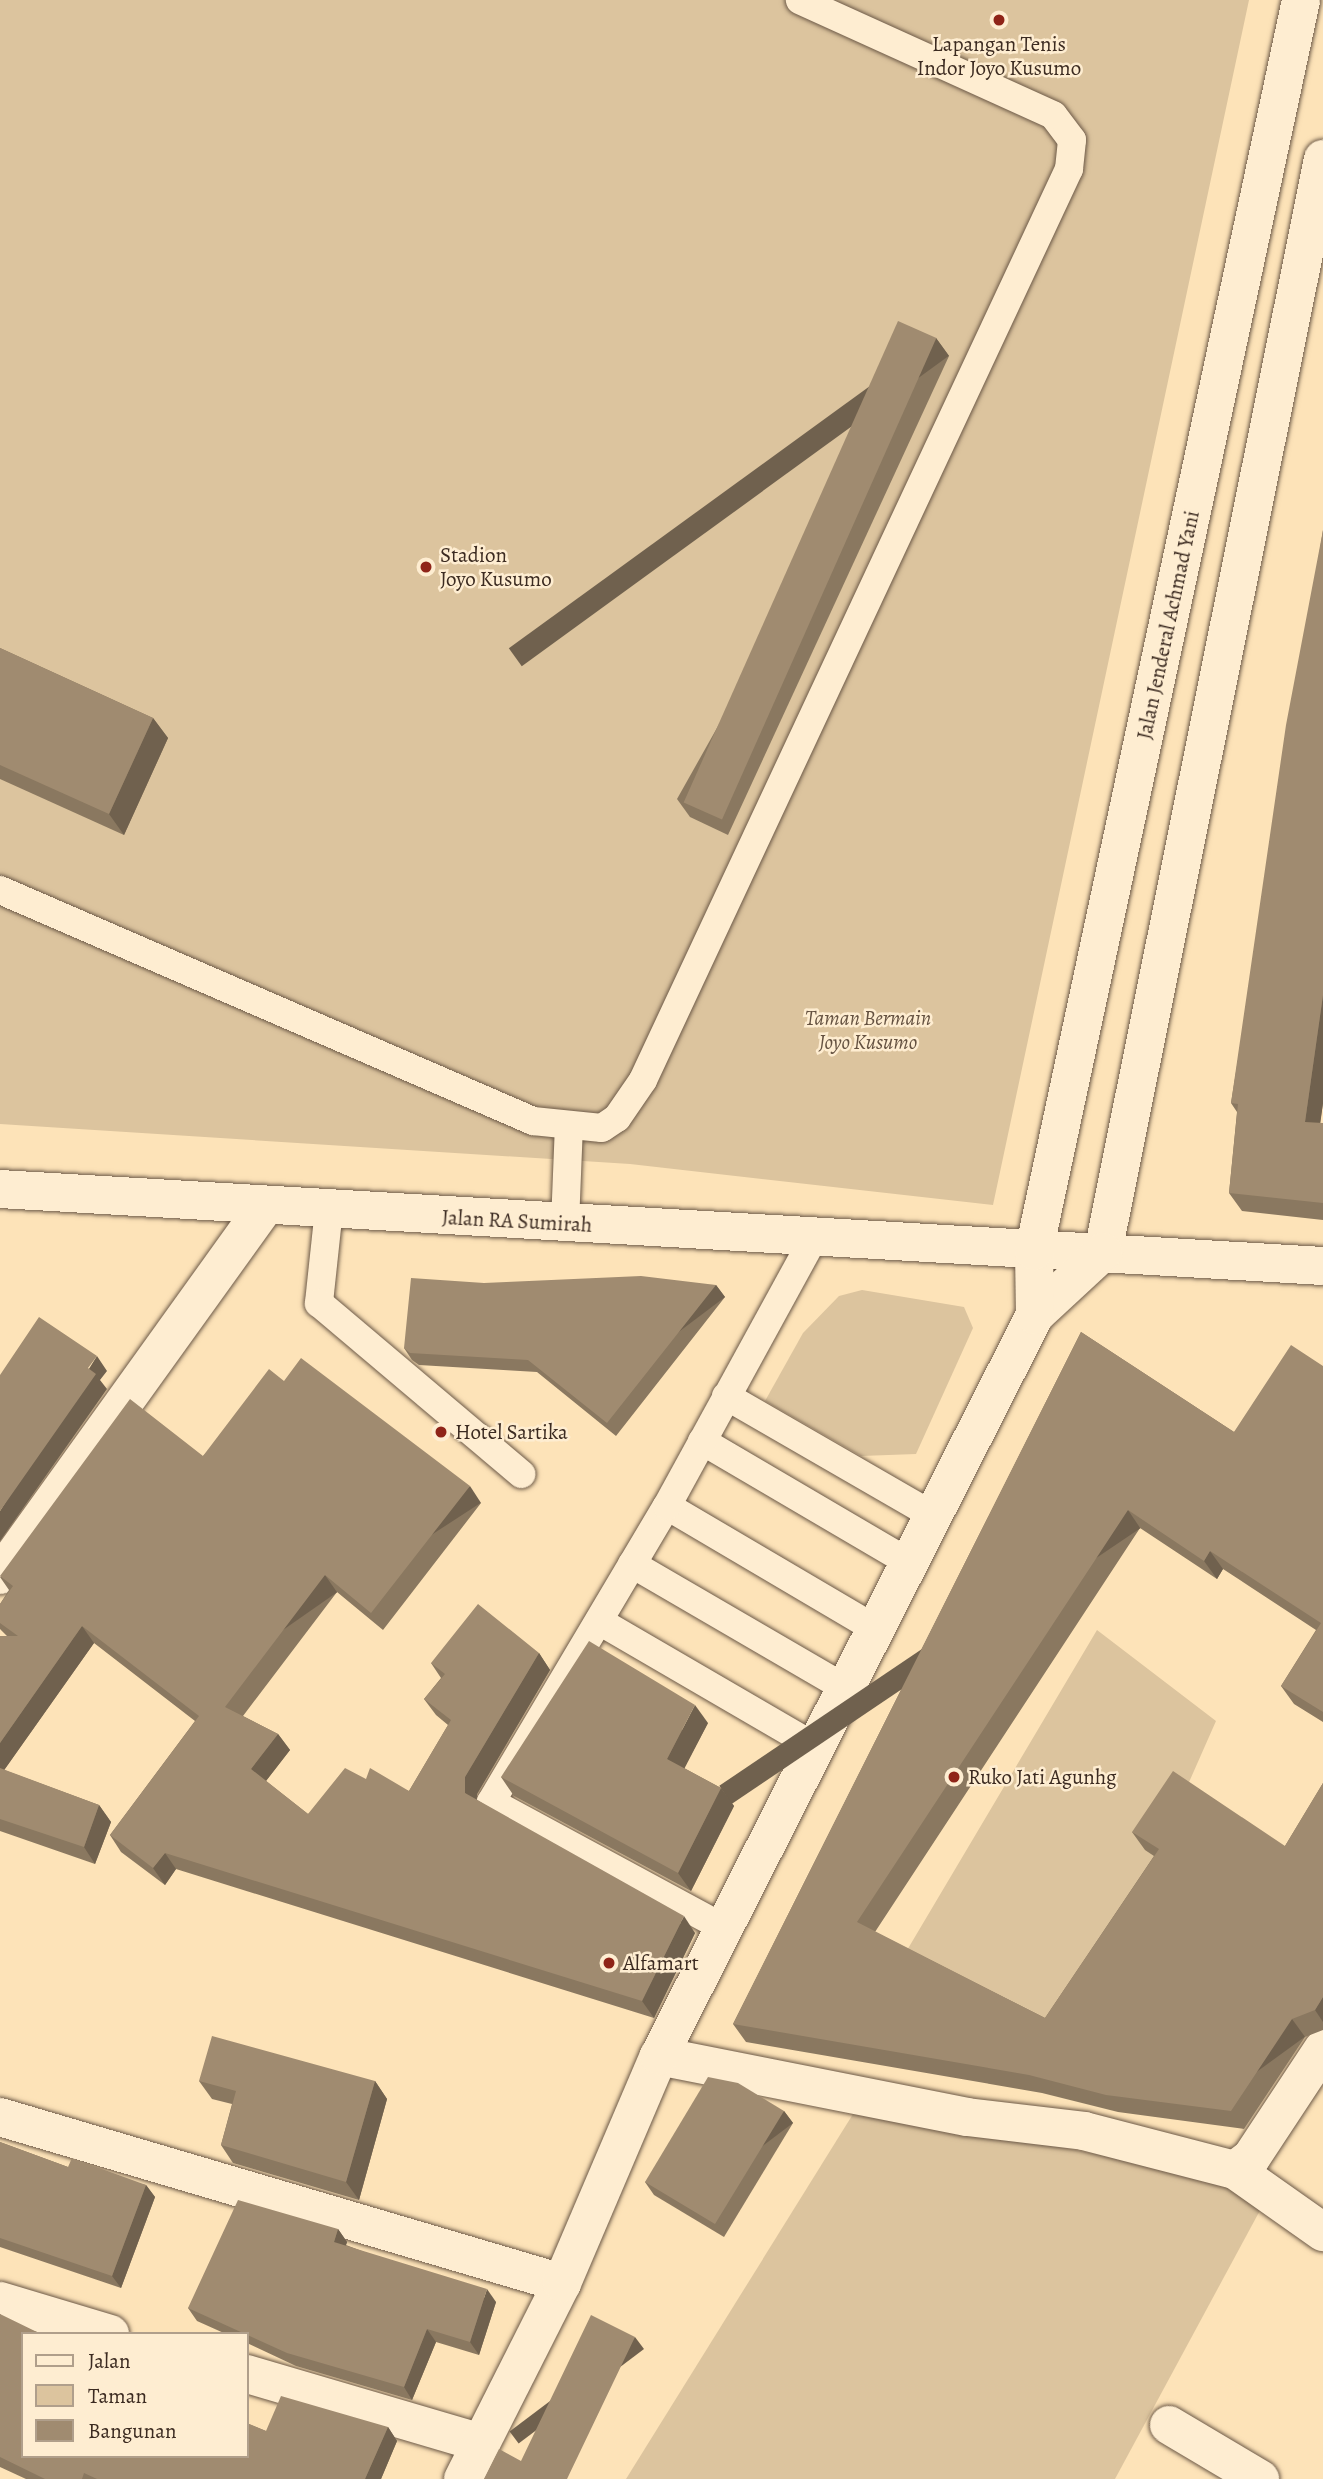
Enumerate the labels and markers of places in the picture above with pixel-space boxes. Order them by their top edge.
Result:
marker: Lapangan Tenis Indor Joyo Kusumo [991,12,1007,28]
place label: Lapangan Tenis Indor Joyo Kusumo [917,31,1081,81]
place label: Stadion Joyo Kusumo [440,542,552,592]
marker: Stadion Joyo Kusumo [418,559,434,575]
place label: Hotel Sartika [455,1419,568,1445]
marker: Hotel Sartika [433,1424,449,1440]
place label: Ruko Jati Agunhg [968,1764,1117,1790]
marker: Ruko Jati Agunhg [946,1769,962,1785]
place label: Alfamart [623,1950,699,1976]
marker: Alfamart [601,1955,617,1971]

